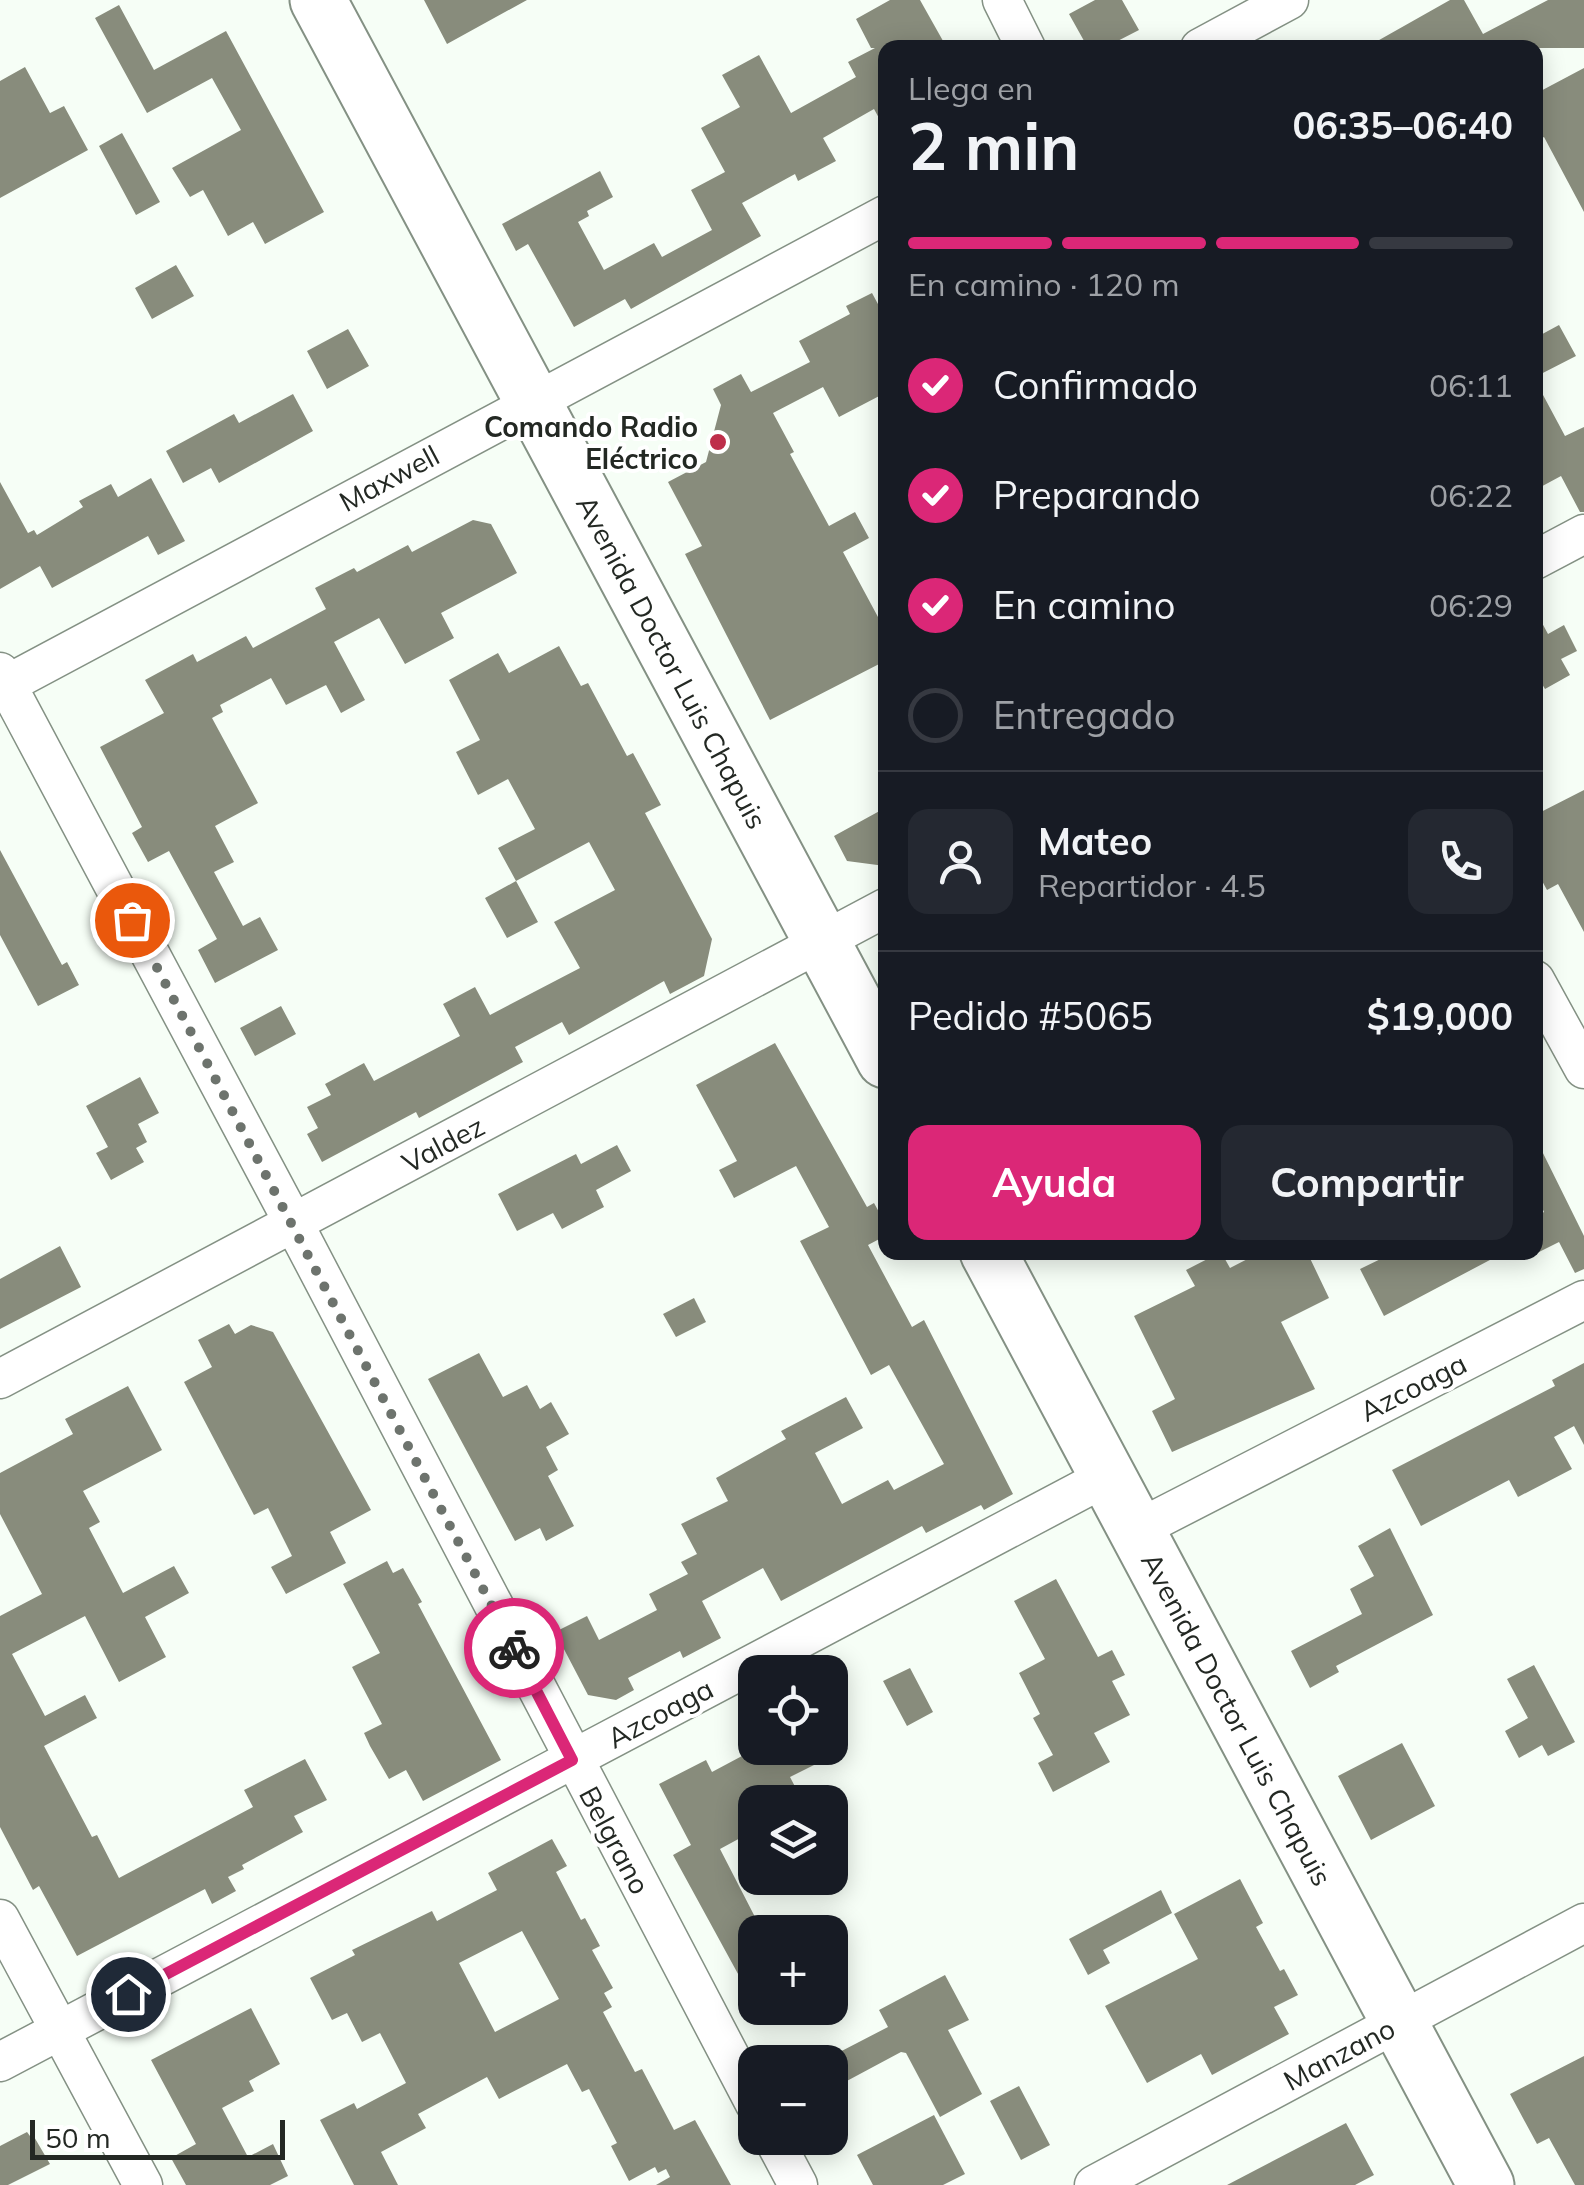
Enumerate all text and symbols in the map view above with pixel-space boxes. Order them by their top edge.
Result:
text: Llega en [908,68,1033,108]
text: 06:35–06:40 [1293,101,1513,149]
text: 2 min [908,105,1079,186]
text: En camino · 120 m [908,264,1180,304]
icon: check [908,358,963,413]
text: Confirmado [993,361,1198,409]
text: 06:11 [1429,365,1513,405]
place label: Comando Radio Eléctrico [484,409,698,476]
marker: Comando Radio Eléctrico [707,431,729,453]
street label: Maxwell [333,437,445,519]
icon: check [908,468,963,523]
text: Preparando [993,471,1200,519]
text: 06:22 [1429,475,1513,515]
street label: Avenida Doctor Luis Chapuis [569,489,775,835]
icon: check [908,578,963,633]
text: En camino [993,581,1175,629]
text: 06:29 [1429,585,1513,625]
text: Entregado [993,691,1175,739]
button: person [908,809,1013,914]
button: phone [1408,809,1513,914]
text: Mateo [1038,817,1152,865]
text: Repartidor · 4.5 [1038,865,1266,905]
pin [90,878,175,963]
icon: bag [105,893,160,948]
text: Pedido #5065 [908,992,1153,1040]
text: $19,000 [1367,992,1513,1040]
street label: Valdez [396,1108,490,1180]
button: Ayuda [908,1125,1201,1240]
button: Compartir [1221,1125,1513,1240]
street label: Azcoaga [1354,1345,1472,1429]
street label: Avenida Doctor Luis Chapuis [1134,1546,1340,1892]
courier [464,1598,564,1698]
icon: bike [487,1621,542,1676]
map controls [738,1655,848,2155]
button: locate [738,1655,848,1765]
street label: Azcoaga [601,1671,719,1755]
street label: Belgrano [572,1780,658,1900]
button: layers [738,1785,848,1895]
button: + [738,1915,848,2025]
pin [86,1952,171,2037]
icon: home [101,1967,156,2022]
street label: Manzano [1277,2010,1401,2098]
button: − [738,2045,848,2155]
scale bar [30,2115,285,2160]
text: 50 m [45,2120,111,2155]

